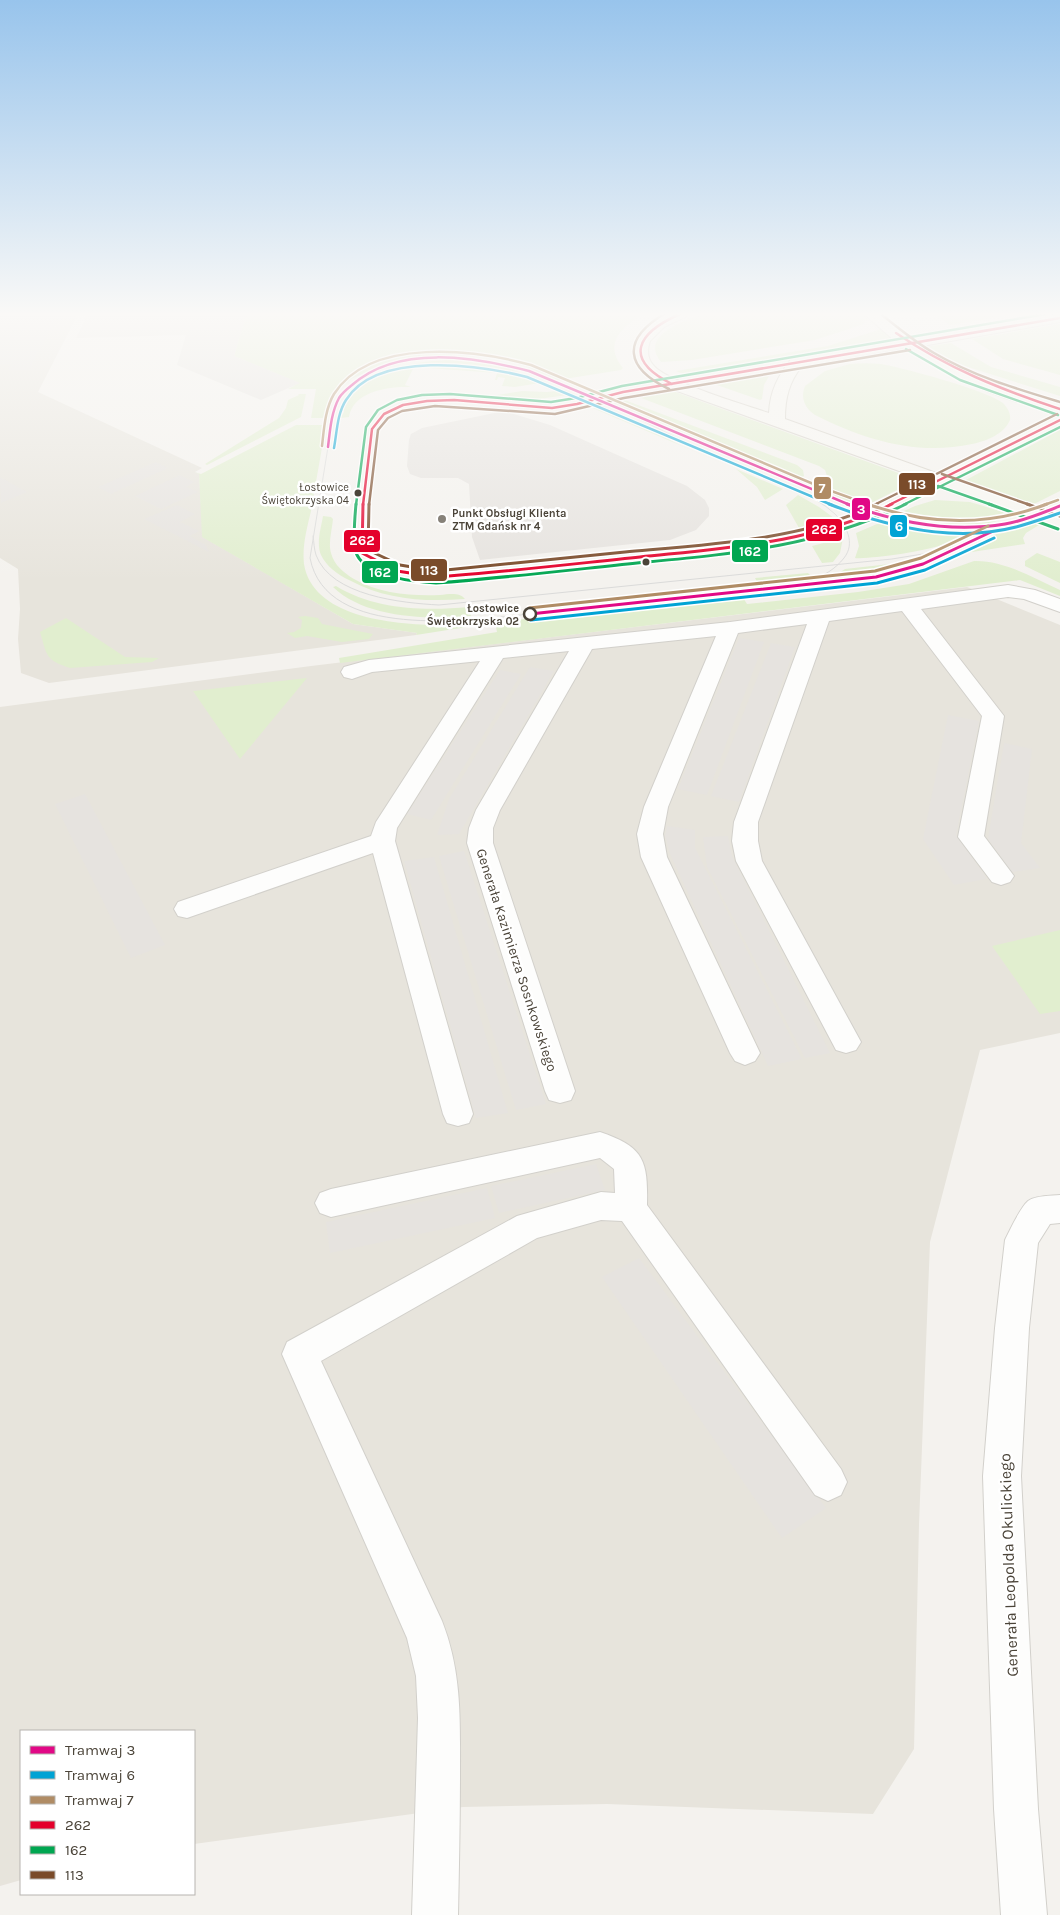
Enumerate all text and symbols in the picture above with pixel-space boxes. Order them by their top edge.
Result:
line badge: 113 [898,472,936,496]
line badge: 7 [813,476,832,500]
text: 113 [908,476,926,493]
text: 7 [819,480,826,497]
place label: Łostowice Świętokrzyska 04 [261,481,349,507]
marker: Łostowice Świętokrzyska 04 [353,488,363,498]
line badge: 3 [851,497,871,521]
text: 3 [857,501,865,518]
place label: Punkt Obsługi Klienta ZTM Gdańsk nr 4 [452,507,566,533]
marker: Punkt Obsługi Klienta ZTM Gdańsk nr 4 [436,513,448,525]
line badge: 6 [889,514,908,538]
line badge: 262 [805,518,843,542]
text: 6 [895,518,903,535]
text: 262 [811,521,837,538]
line badge: 262 [343,529,381,553]
text: 262 [349,532,375,549]
line badge: 162 [731,539,769,563]
text: 162 [739,543,761,560]
unlabelled marker [641,557,651,567]
line badge: 113 [410,558,448,582]
line badge: 162 [361,560,399,584]
text: 113 [420,562,438,579]
text: 162 [369,564,391,581]
place label: Łostowice Świętokrzyska 02 [427,602,519,628]
marker: Łostowice Świętokrzyska 02 [523,607,537,621]
street label: Generała Kazimierza Sosnkowskiego [472,846,561,1074]
street label: Generała Leopolda Okulickiego [995,1453,1022,1677]
legend [20,1730,195,1895]
text: Tramwaj 3 [65,1741,135,1759]
text: Tramwaj 6 [65,1766,135,1784]
text: Tramwaj 7 [65,1791,134,1809]
text: 262 [65,1816,91,1834]
text: 162 [65,1841,87,1859]
text: 113 [65,1866,84,1884]

